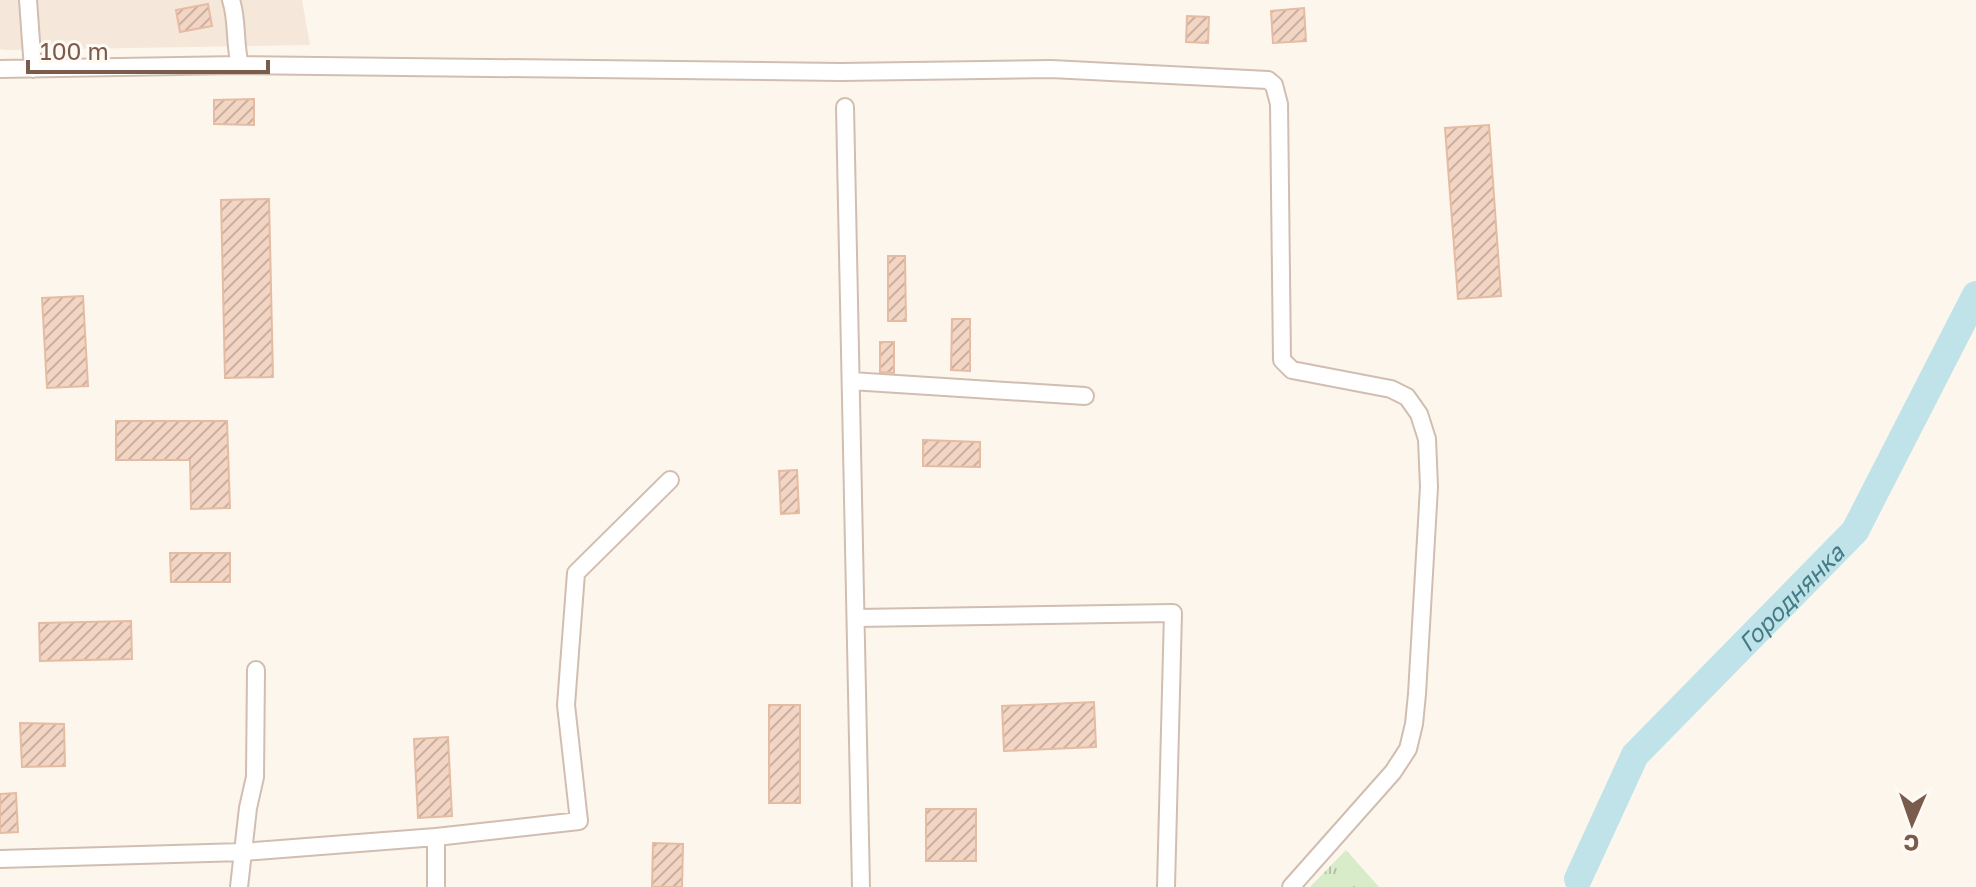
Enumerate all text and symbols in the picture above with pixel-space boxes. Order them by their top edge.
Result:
scale bar [28,24,268,74]
text: 100 m [40,36,109,65]
water label: Городнянка [1731,536,1850,657]
north arrow [1872,783,1952,863]
text: С [1903,830,1920,857]

